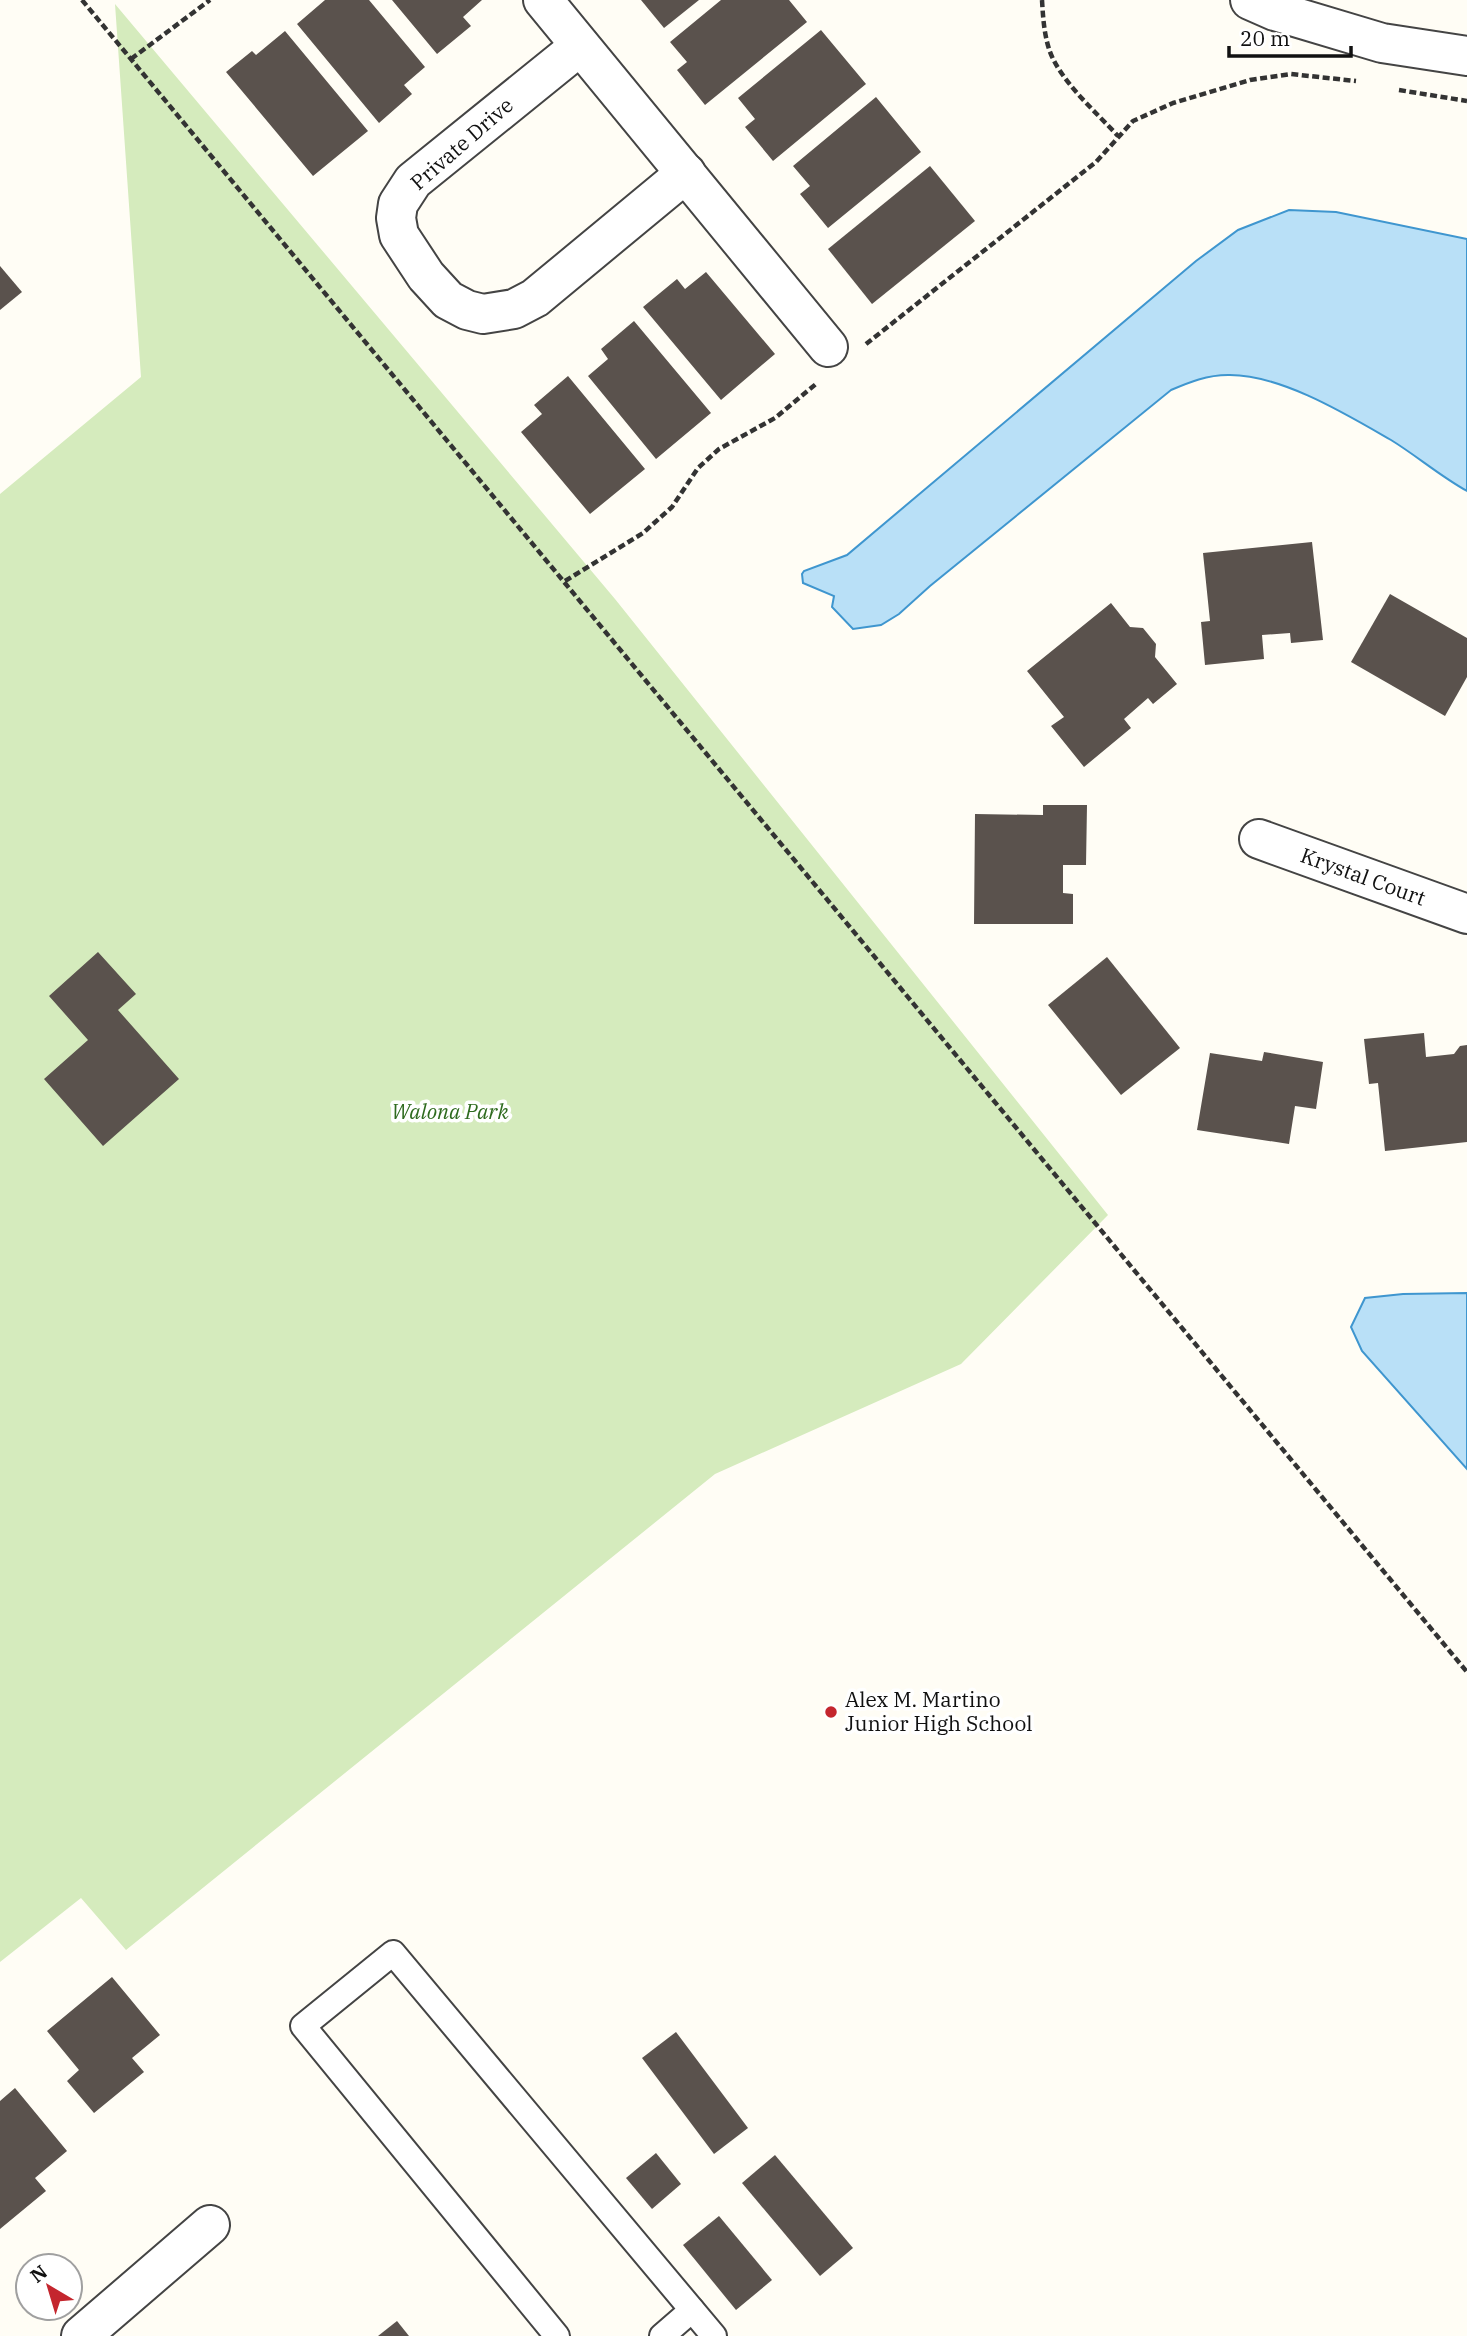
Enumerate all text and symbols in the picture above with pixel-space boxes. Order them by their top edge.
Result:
scale bar [1229,14,1352,58]
text: 20 m [1240,24,1290,52]
street label: Private Drive [404,91,519,196]
street label: Krystal Court [1297,841,1430,912]
park label: Walona Park [391,1097,510,1125]
place label: Alex M. Martino Junior High School [845,1685,1033,1737]
marker: Alex M. Martino Junior High School [823,1704,839,1720]
north arrow [14,2252,84,2322]
text: N [25,2260,52,2288]

